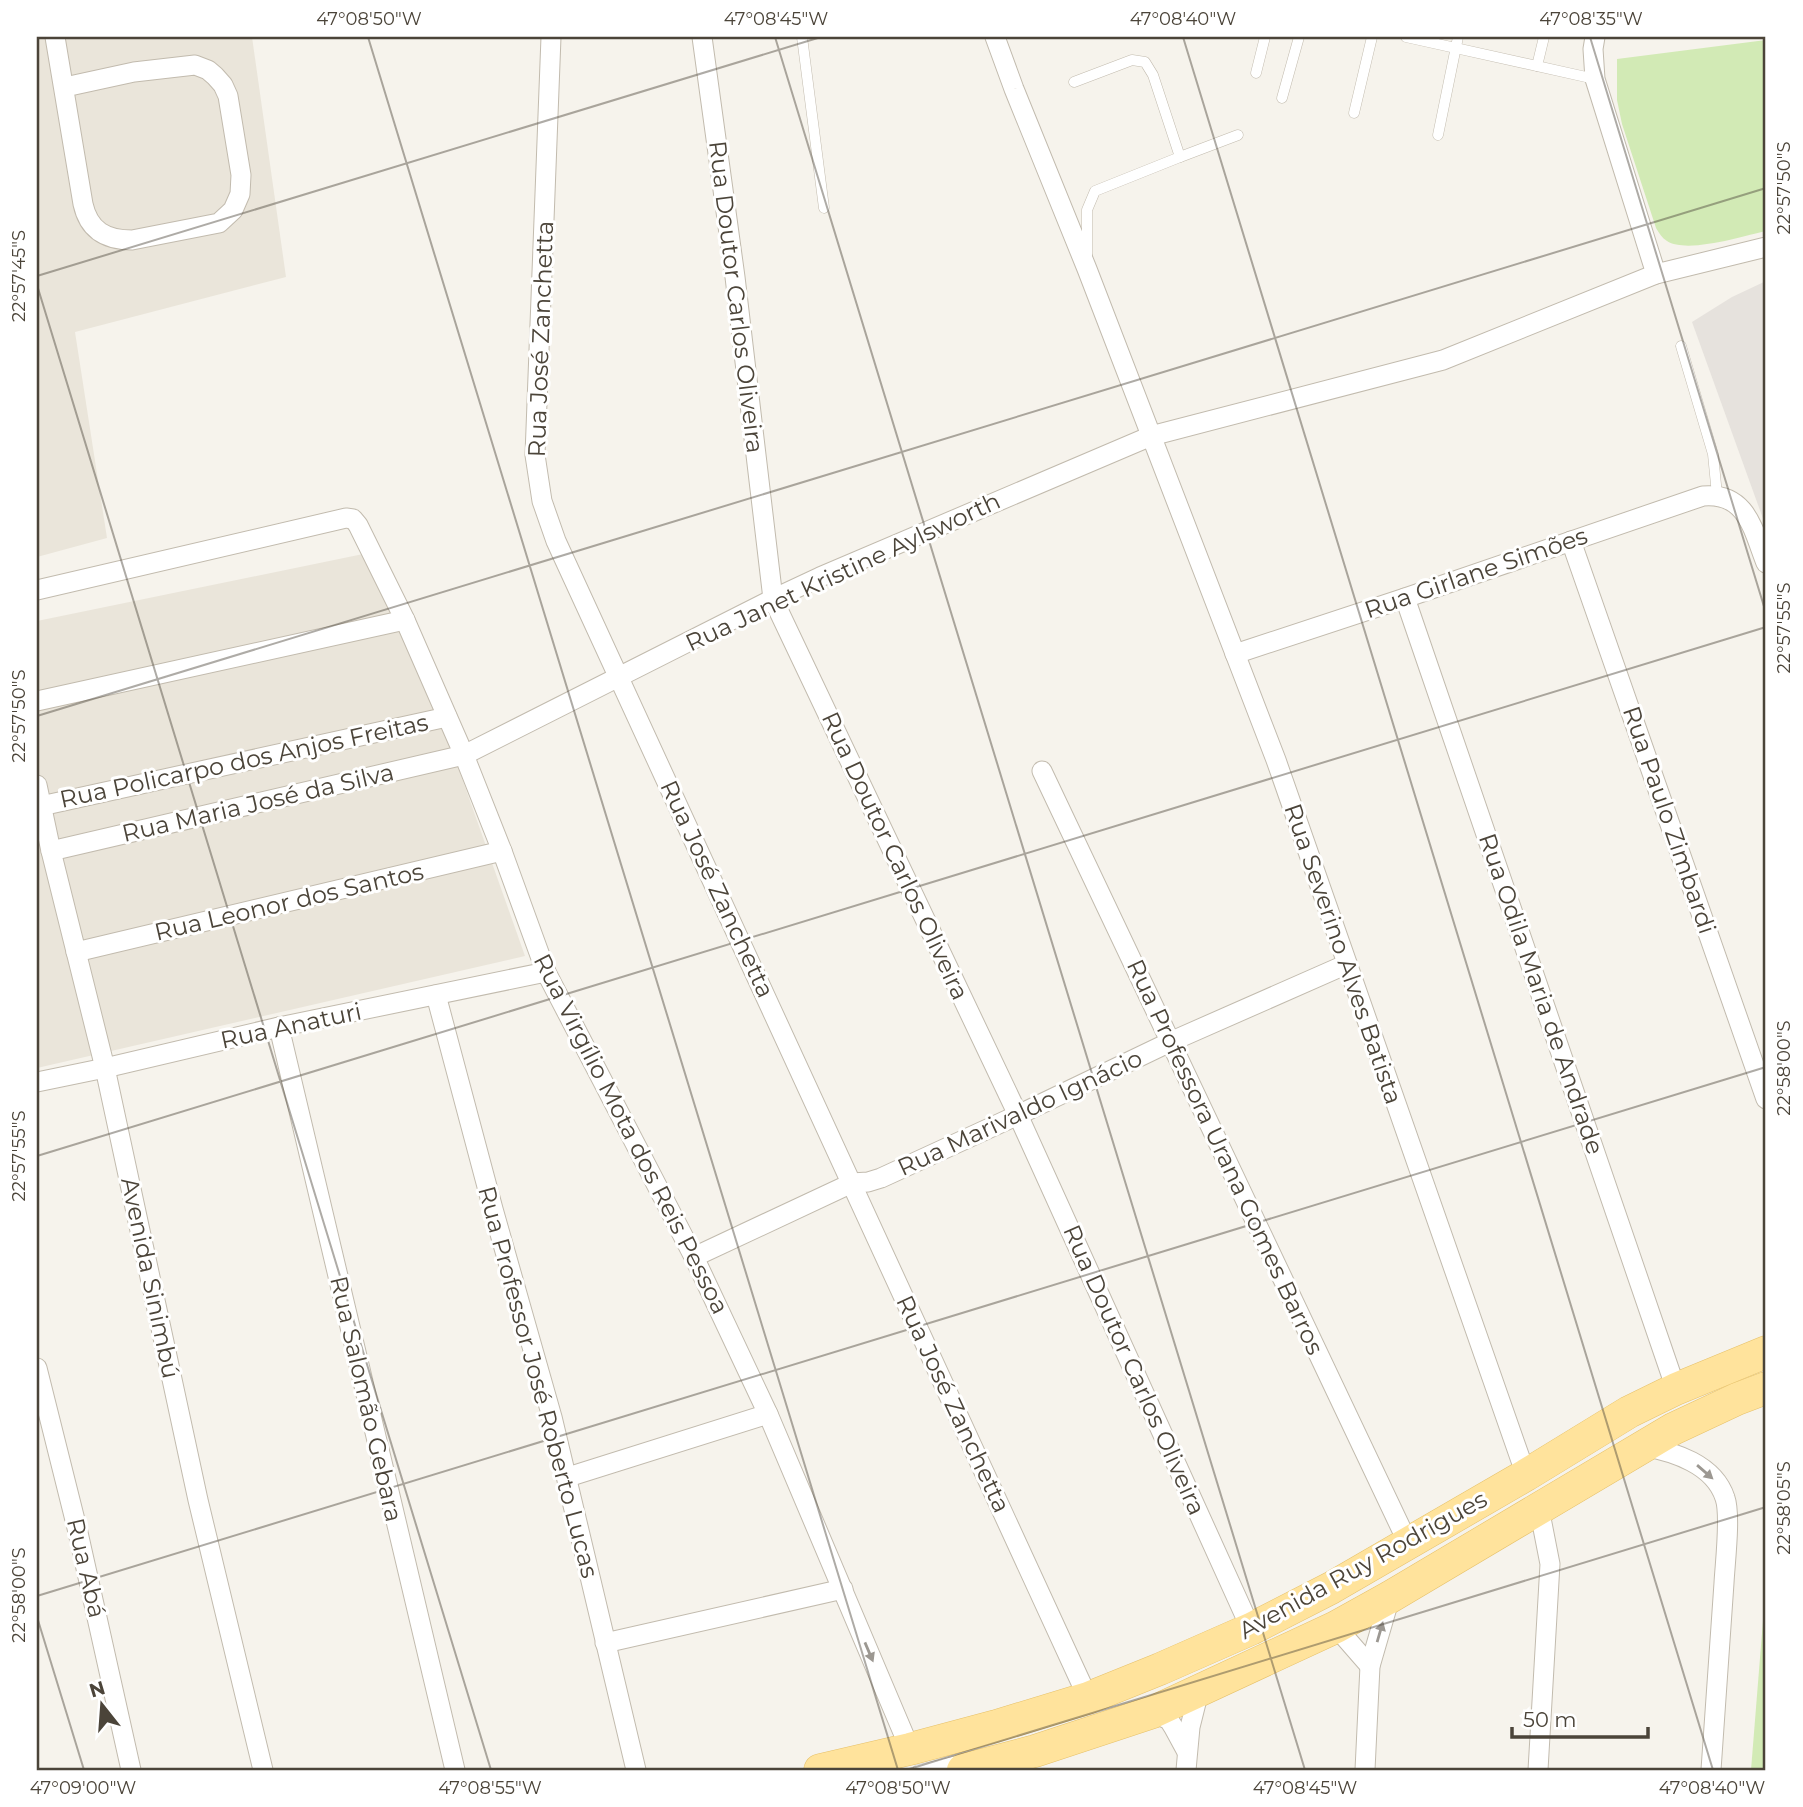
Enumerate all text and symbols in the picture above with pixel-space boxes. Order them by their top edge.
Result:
text: 47°08'50"W [316,8,422,30]
text: 47°08'45"W [724,8,828,30]
text: 47°08'40"W [1130,8,1236,30]
text: 47°08'35"W [1539,8,1643,30]
street label: Rua Doutor Carlos Oliveira [703,139,770,455]
text: 22°57'50"S [1773,141,1795,235]
street label: Rua José Zanchetta [522,220,559,458]
text: 22°57'45"S [8,230,30,322]
street label: Rua Janet Kristine Aylsworth [681,486,1005,657]
street label: Rua Girlane Simões [1361,521,1591,624]
text: 22°57'55"S [1773,582,1795,674]
text: 22°57'50"S [8,669,30,763]
street label: Rua Paulo Zimbardi [1617,702,1722,937]
street label: Rua Policarpo dos Anjos Freitas [57,707,431,814]
street label: Rua Doutor Carlos Oliveira [816,707,975,1004]
street label: Rua Maria José da Silva [119,757,397,848]
street label: Rua José Zanchetta [654,776,781,1002]
street label: Rua Severino Alves Batista [1278,800,1409,1108]
street label: Rua Odila Maria de Andrade [1473,830,1610,1158]
street label: Rua Leonor dos Santos [152,856,426,947]
street label: Rua Virgílio Mota dos Reis Pessoa [528,949,735,1319]
street label: Rua Professora Urana Gomes Barros [1121,955,1330,1359]
street label: Rua Anaturi [218,996,364,1055]
text: 22°58'00"S [1773,1020,1795,1116]
street label: Rua Marivaldo Ignácio [893,1043,1147,1182]
text: 22°57'55"S [8,1110,30,1202]
street label: Avenida Sinimbú [115,1175,186,1381]
street label: Rua Professor José Roberto Lucas [472,1183,605,1581]
street label: Rua Doutor Carlos Oliveira [1057,1220,1212,1519]
street label: Rua Salomão Gebara [324,1273,409,1525]
street label: Rua José Zanchetta [890,1291,1017,1517]
text: 22°58'05"S [1773,1461,1795,1555]
one-way arrow [1696,1464,1714,1480]
street label: Avenida Ruy Rodrigues [1234,1484,1492,1645]
street label: Rua Abá [61,1515,112,1621]
text: 22°58'00"S [8,1547,30,1643]
one-way arrow [1376,1621,1386,1642]
one-way arrow [864,1641,875,1662]
north arrow [66,1671,136,1741]
text: N [86,1676,108,1702]
scale bar [1512,1695,1649,1739]
text: 50 m [1523,1707,1577,1732]
text: 47°09'00"W [30,1777,136,1799]
text: 47°08'55"W [438,1777,542,1799]
text: 47°08'50"W [845,1777,951,1799]
text: 47°08'45"W [1253,1777,1357,1799]
text: 47°08'40"W [1659,1777,1765,1799]

